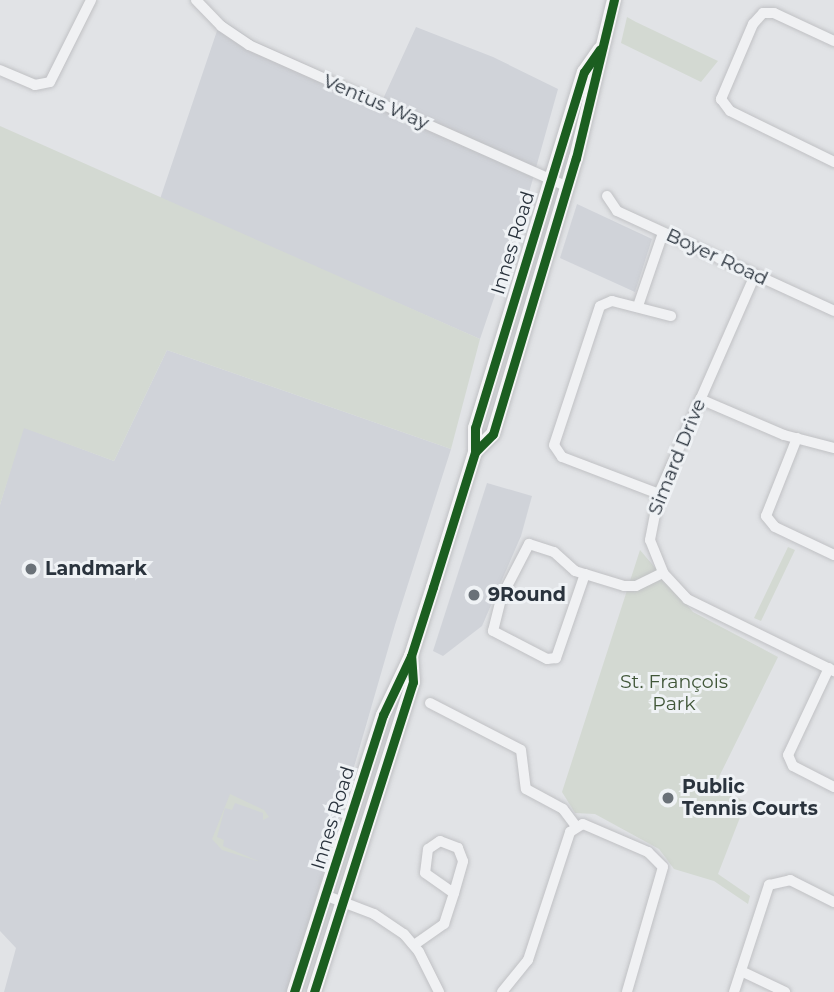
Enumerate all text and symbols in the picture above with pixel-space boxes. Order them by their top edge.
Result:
street label: Ventus Way [320,70,432,134]
street label: Innes Road [486,189,540,297]
street label: Boyer Road [662,223,772,291]
street label: Simard Drive [643,396,711,518]
place label: Landmark [45,558,147,580]
marker: Landmark [23,561,39,577]
place label: 9Round [488,584,566,606]
marker: 9Round [466,587,482,603]
park label: St. François Park [620,671,728,715]
street label: Innes Road [306,764,360,872]
place label: Public Tennis Courts [682,776,818,820]
marker: Public Tennis Courts [660,790,676,806]

